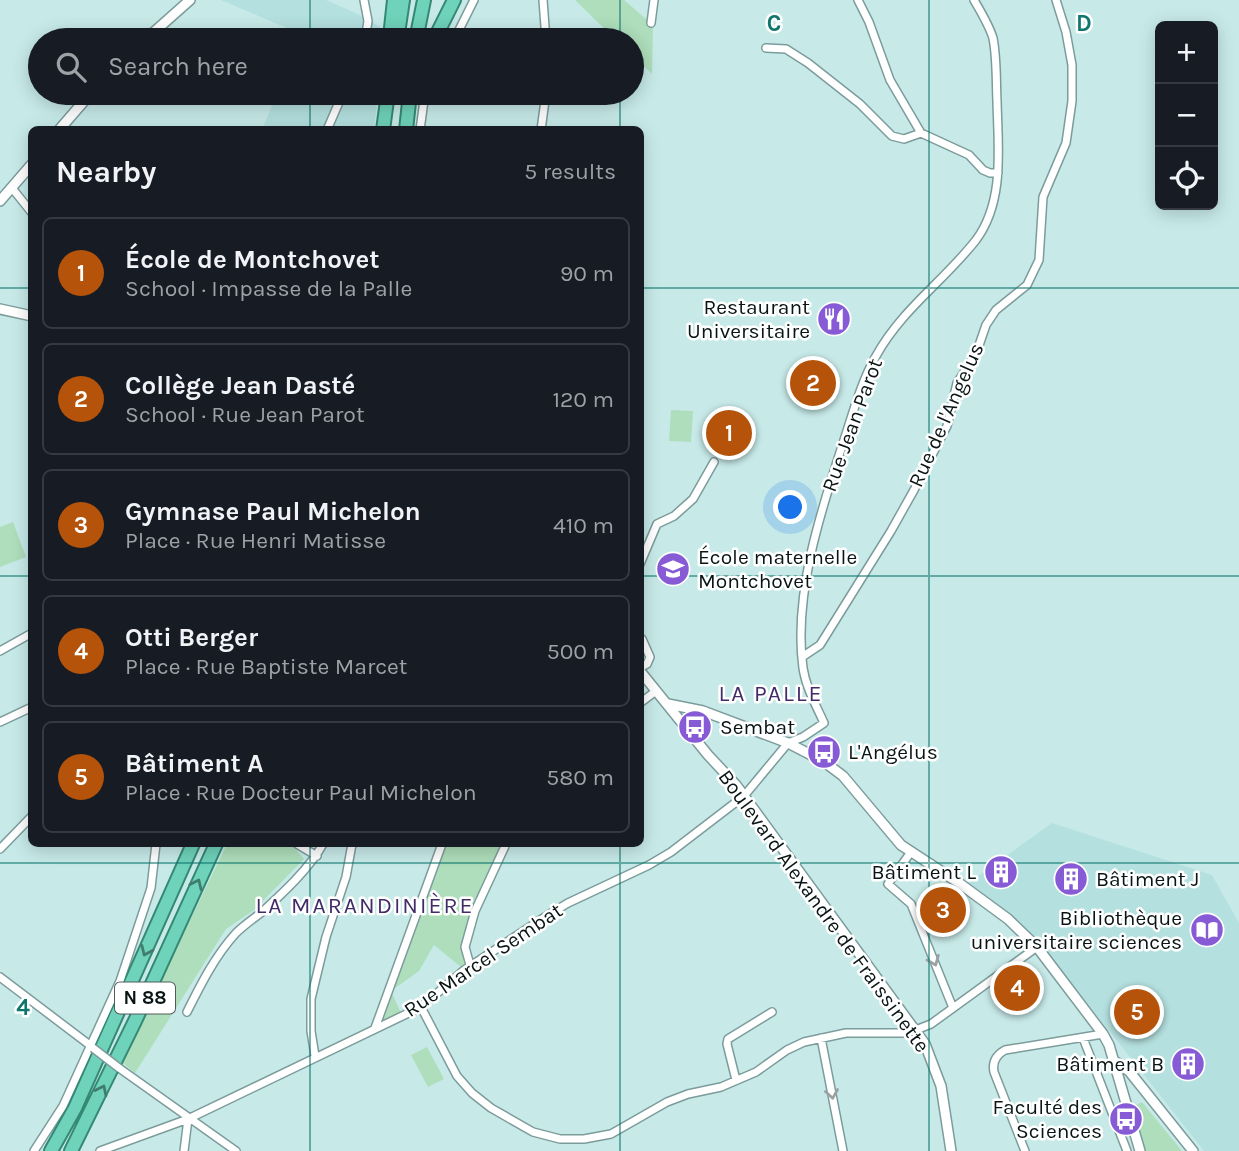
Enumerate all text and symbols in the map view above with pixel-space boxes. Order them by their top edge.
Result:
text: C [767,10,781,37]
text: D [1076,10,1092,37]
map controls [1155,21,1218,210]
button: + [1155,21,1218,84]
search box [28,28,644,105]
icon: search [52,48,90,86]
text: Search here [108,51,248,82]
button: − [1155,84,1218,147]
button: locate [1155,147,1218,210]
text: Nearby [56,154,156,190]
text: 5 results [524,158,616,185]
text: École de Montchovet [125,244,379,275]
text: 1 [77,260,85,287]
text: 90 m [560,260,614,287]
text: School · Impasse de la Palle [125,275,412,302]
place label: Restaurant Universitaire [687,295,810,343]
restaurant icon: Restaurant Universitaire [815,300,853,338]
street label: Rue de l'Angelus [903,339,989,491]
street label: Rue Jean Parot [817,355,887,495]
pin: 2 [790,357,836,409]
text: Collège Jean Dasté [125,370,355,401]
text: 2 [74,386,88,413]
text: 120 m [552,386,614,413]
text: School · Rue Jean Parot [125,401,365,428]
pin: 1 [706,407,752,459]
your location [773,490,807,524]
text: Gymnase Paul Michelon [125,496,421,527]
text: 3 [74,512,88,539]
text: 410 m [553,512,614,539]
text: Place · Rue Henri Matisse [125,527,386,554]
place label: École maternelle Montchovet [698,545,857,593]
school or university icon: École maternelle Montchovet [654,550,692,588]
text: Otti Berger [125,622,258,653]
text: 4 [74,638,88,665]
text: 500 m [547,638,614,665]
text: Place · Rue Baptiste Marcet [125,653,408,680]
district label: LA PALLE [719,680,823,707]
bus stop icon: Sembat [676,708,714,746]
place label: Sembat [720,715,795,739]
bus stop icon: L'Angélus [805,733,843,771]
place label: L'Angélus [848,740,938,764]
text: Bâtiment A [125,748,264,779]
text: 5 [74,764,88,791]
text: 580 m [546,764,614,791]
street label: Boulevard Alexandre de Fraissinette [713,765,935,1057]
text: Place · Rue Docteur Paul Michelon [125,779,477,806]
building icon: Bâtiment L [982,853,1020,891]
place label: Bâtiment L [871,860,976,884]
building icon: Bâtiment J [1052,860,1090,898]
place label: Bâtiment J [1096,867,1199,891]
one-way arrow [189,878,203,891]
pin: 3 [920,884,966,936]
district label: LA MARANDINIÈRE [256,892,474,919]
street label: Rue Marcel Sembat [399,898,567,1022]
place label: Bibliothèque universitaire sciences [971,906,1182,954]
library icon: Bibliothèque universitaire sciences [1188,911,1226,949]
one-way arrow [140,944,154,956]
one-way arrow [926,955,940,967]
pin: 4 [994,962,1040,1014]
road number: N 88 [115,982,175,1014]
pin: 5 [1114,986,1160,1038]
text: 4 [16,994,30,1021]
building icon: Bâtiment B [1169,1045,1207,1083]
place label: Bâtiment B [1056,1052,1164,1076]
one-way arrow [93,1085,107,1097]
one-way arrow [824,1088,839,1100]
place label: Faculté des Sciences [993,1095,1102,1143]
bus stop icon: Faculté des Sciences [1107,1100,1145,1138]

